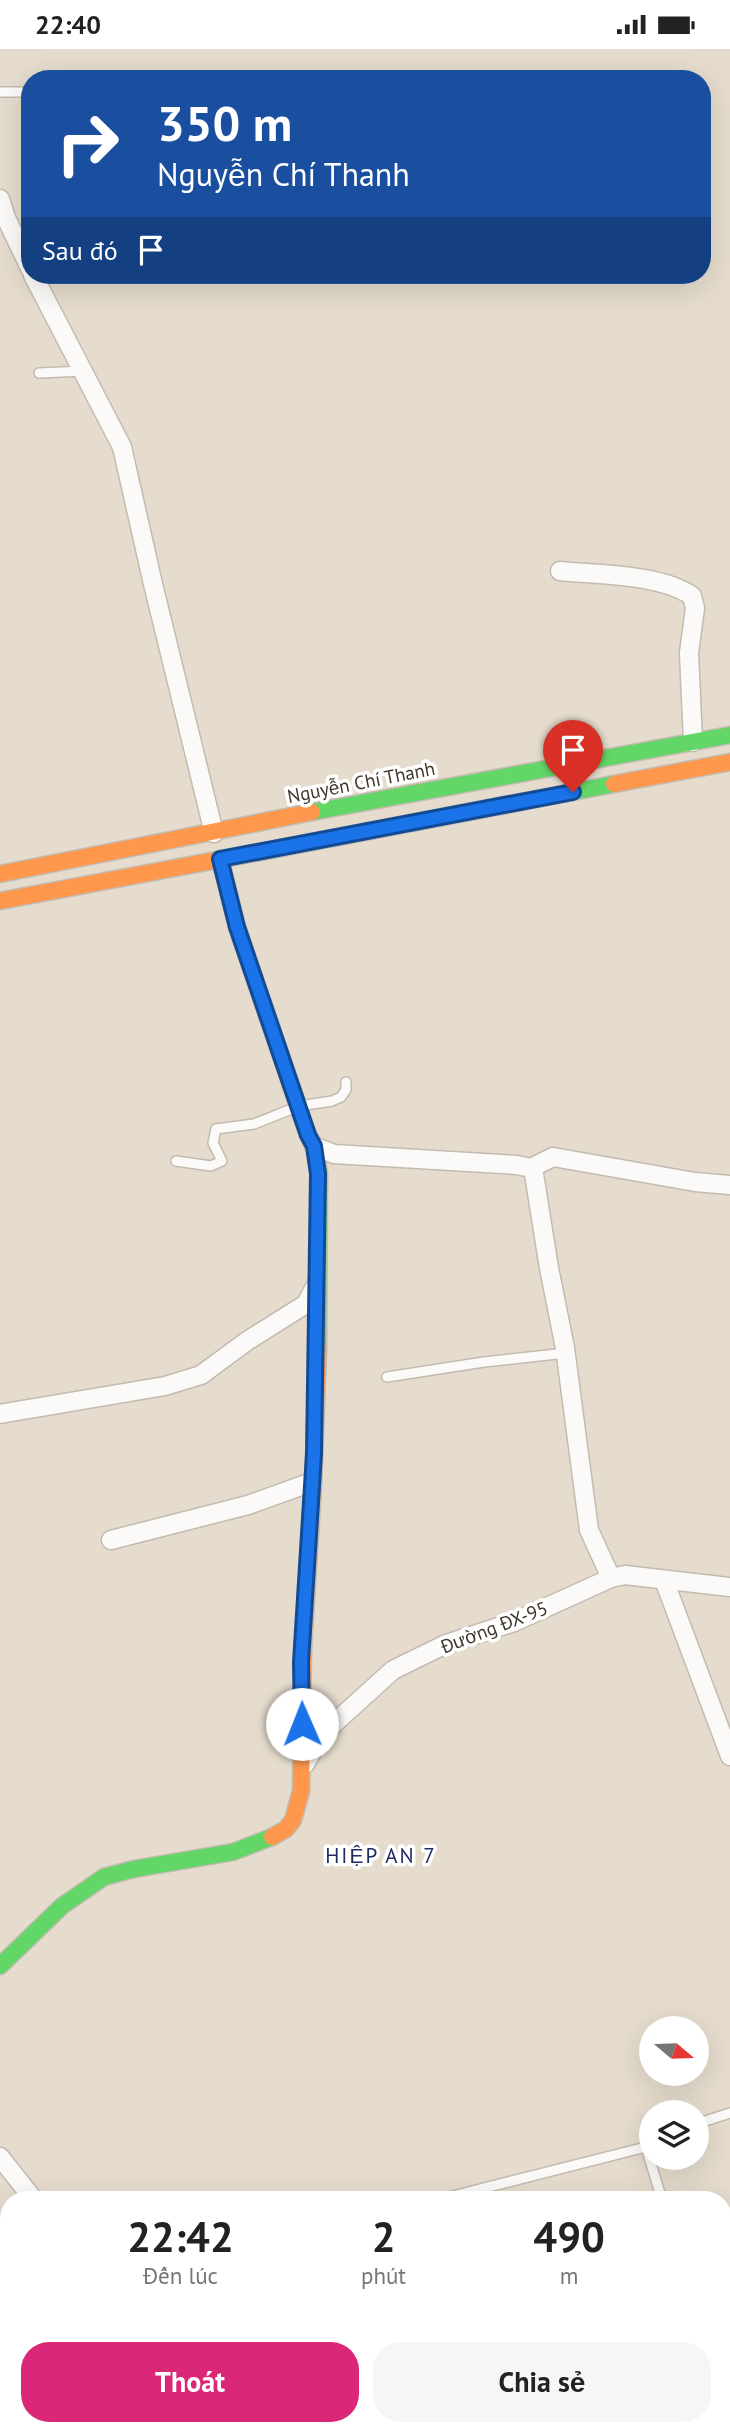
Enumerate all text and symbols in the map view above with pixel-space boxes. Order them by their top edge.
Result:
text: 22:40 [35,8,101,41]
text: 350 m [157,91,292,155]
icon: right [42,98,133,189]
text: Nguyễn Chí Thanh [157,153,410,195]
icon: arrive [132,231,170,269]
text: Sau đó [42,234,118,267]
pin [543,720,603,792]
icon: arrive [554,731,592,769]
street label: Nguyễn Chí Thanh [285,756,437,808]
street label: Đường ĐX-95 [436,1596,551,1659]
position arrow [265,1687,339,1761]
district label: HIỆP AN 7 [325,1842,437,1869]
north arrow [639,2016,709,2086]
map controls [639,2016,709,2170]
button: layers [639,2100,709,2170]
text: 22:42 [127,2209,234,2264]
text: 2 [372,2209,395,2264]
text: 490 [533,2209,605,2264]
text: Đến lúc [143,2261,218,2290]
text: phút [361,2261,406,2290]
text: m [560,2261,578,2290]
button: Thoát [21,2342,359,2422]
button: Chia sẻ [373,2342,711,2422]

